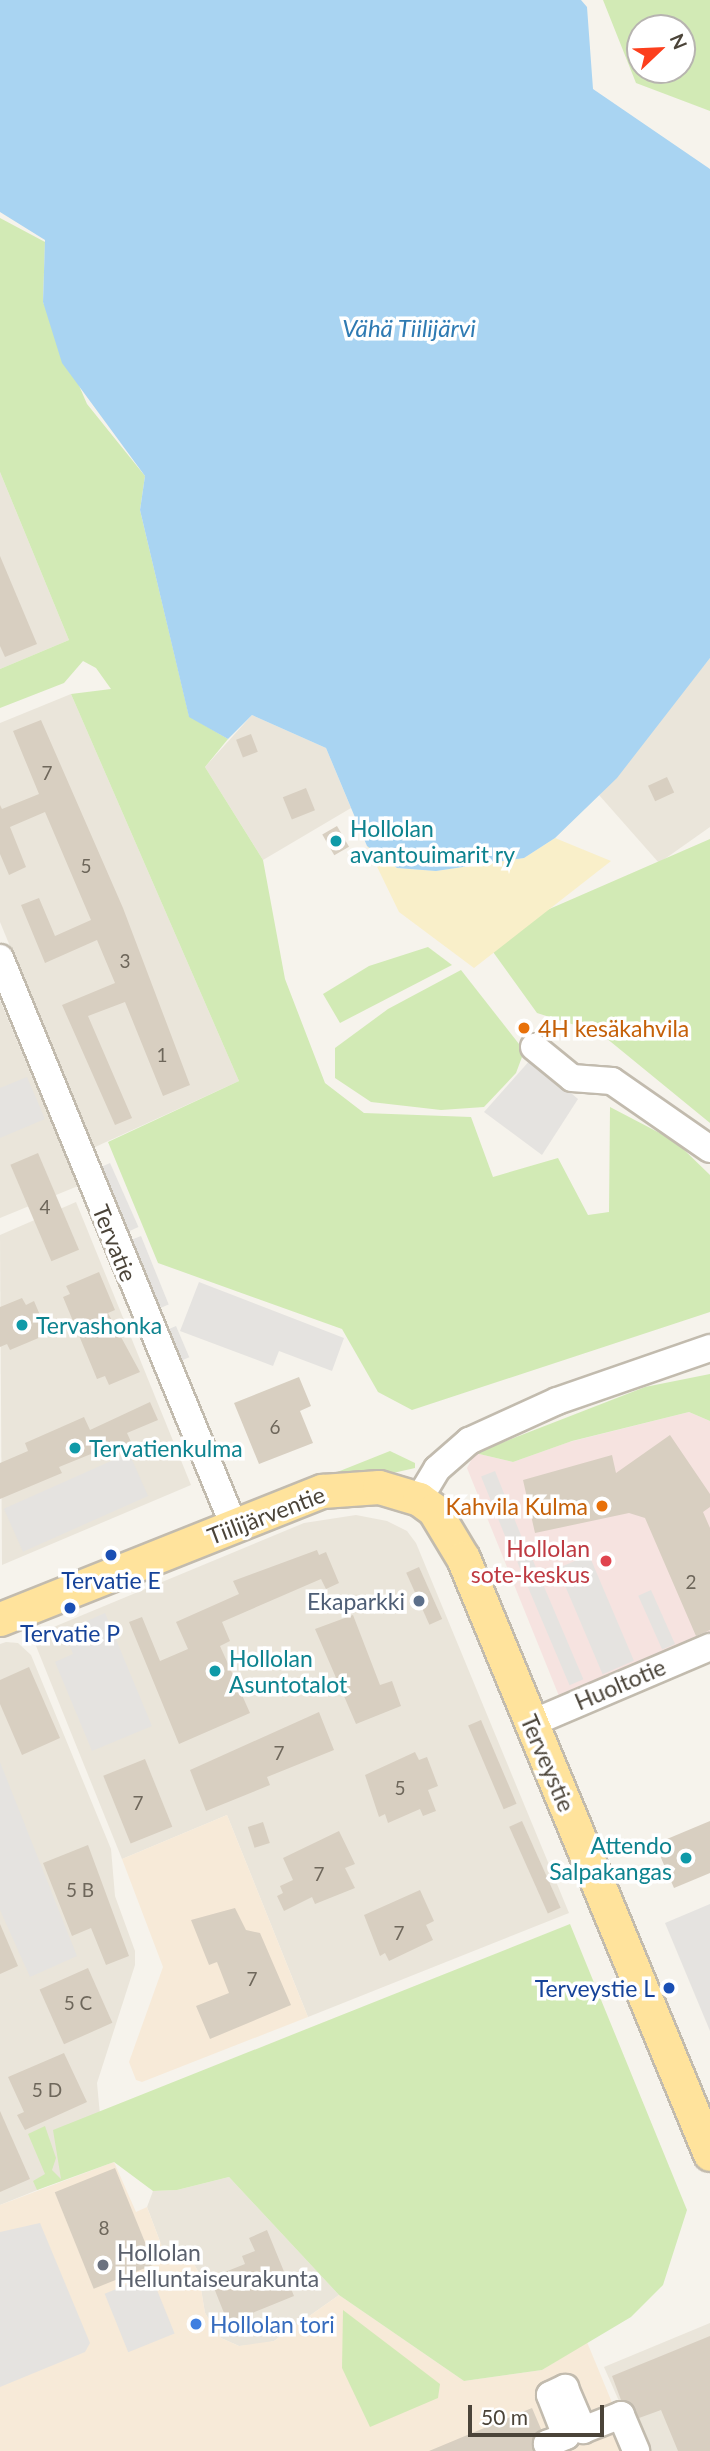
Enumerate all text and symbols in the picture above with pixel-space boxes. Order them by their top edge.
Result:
north arrow [626,14,696,84]
text: N [666,30,692,53]
water label: Vähä Tiilijärvi [342,314,476,342]
house number: 7 [41,762,53,784]
place label: Hollolan avantouimarit ry [350,814,515,868]
marker: Hollolan avantouimarit ry [328,833,344,849]
house number: 5 [80,855,92,877]
house number: 3 [119,950,131,972]
place label: 4H kesäkahvila [538,1014,689,1042]
marker: 4H kesäkahvila [516,1020,532,1036]
house number: 1 [156,1044,168,1066]
house number: 4 [39,1196,51,1218]
street label: Tervatie [87,1201,143,1285]
place label: Tervashonka [36,1311,162,1339]
marker: Tervashonka [14,1317,30,1333]
house number: 6 [269,1416,281,1438]
place label: Tervatienkulma [89,1434,243,1462]
marker: Tervatienkulma [67,1440,83,1456]
street label: Tiilijärventie [203,1480,329,1550]
place label: Kahvila Kulma [445,1492,588,1520]
marker: Kahvila Kulma [594,1498,610,1514]
place label: Hollolan sote-keskus [471,1534,590,1588]
marker: Tervatie E [103,1547,119,1563]
marker: Hollolan sote-keskus [596,1551,616,1571]
place label: Tervatie E [61,1566,161,1594]
house number: 2 [685,1571,697,1593]
place label: Ekaparkki [307,1587,405,1615]
marker: Ekaparkki [411,1593,427,1609]
marker: Tervatie P [62,1600,78,1616]
place label: Tervatie P [20,1619,120,1647]
place label: Hollolan Asuntotalot [229,1644,347,1698]
street label: Huoltotie [570,1653,670,1715]
marker: Hollolan Asuntotalot [207,1663,223,1679]
street label: Terveystie [515,1710,581,1816]
house number: 7 [273,1742,285,1764]
house number: 5 [394,1777,406,1799]
house number: 7 [132,1792,144,1814]
place label: Attendo Salpakangas [549,1831,672,1885]
marker: Attendo Salpakangas [678,1850,694,1866]
house number: 7 [313,1863,325,1885]
house number: 5 B [66,1879,94,1901]
house number: 7 [393,1922,405,1944]
house number: 7 [246,1968,258,1990]
place label: Terveystie L [535,1974,655,2002]
marker: Terveystie L [661,1980,677,1996]
house number: 5 C [64,1992,92,2014]
house number: 5 D [32,2079,62,2101]
house number: 8 [98,2217,110,2239]
place label: Hollolan Helluntaiseurakunta [117,2238,319,2292]
marker: Hollolan Helluntaiseurakunta [95,2257,111,2273]
place label: Hollolan tori [210,2310,335,2338]
marker: Hollolan tori [188,2316,204,2332]
scale bar [472,2392,608,2436]
text: 50 m [481,2404,528,2429]

